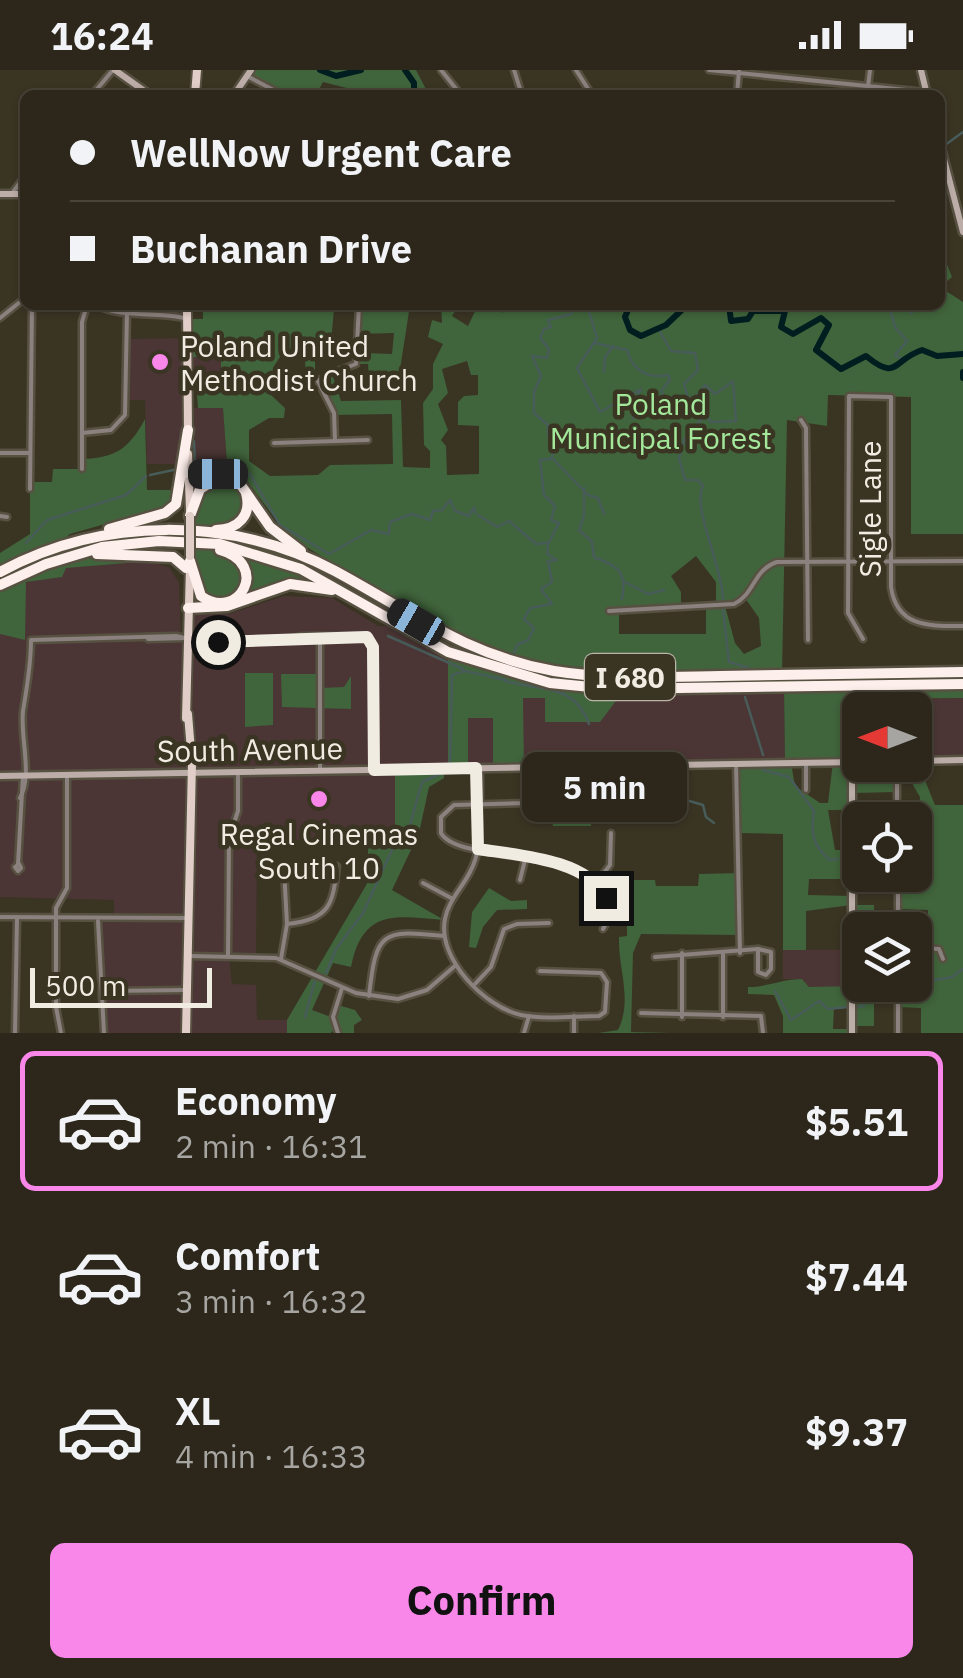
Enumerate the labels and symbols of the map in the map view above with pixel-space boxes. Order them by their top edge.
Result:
place label: Poland United Methodist Church [180,326,418,399]
marker: Poland United Methodist Church [149,351,171,373]
park label: Poland Municipal Forest [550,384,772,457]
street label: Sigle Lane [850,440,889,578]
car [188,459,248,489]
car [383,594,449,650]
route start [196,620,241,665]
road number: I 680 [585,654,675,700]
north arrow [842,692,932,782]
street label: South Avenue [157,728,343,770]
callout: 5 min [524,753,688,823]
marker: Regal Cinemas South 10 [308,788,330,810]
place label: Regal Cinemas South 10 [220,814,418,887]
route end [584,876,629,921]
scale bar [30,963,212,1008]

